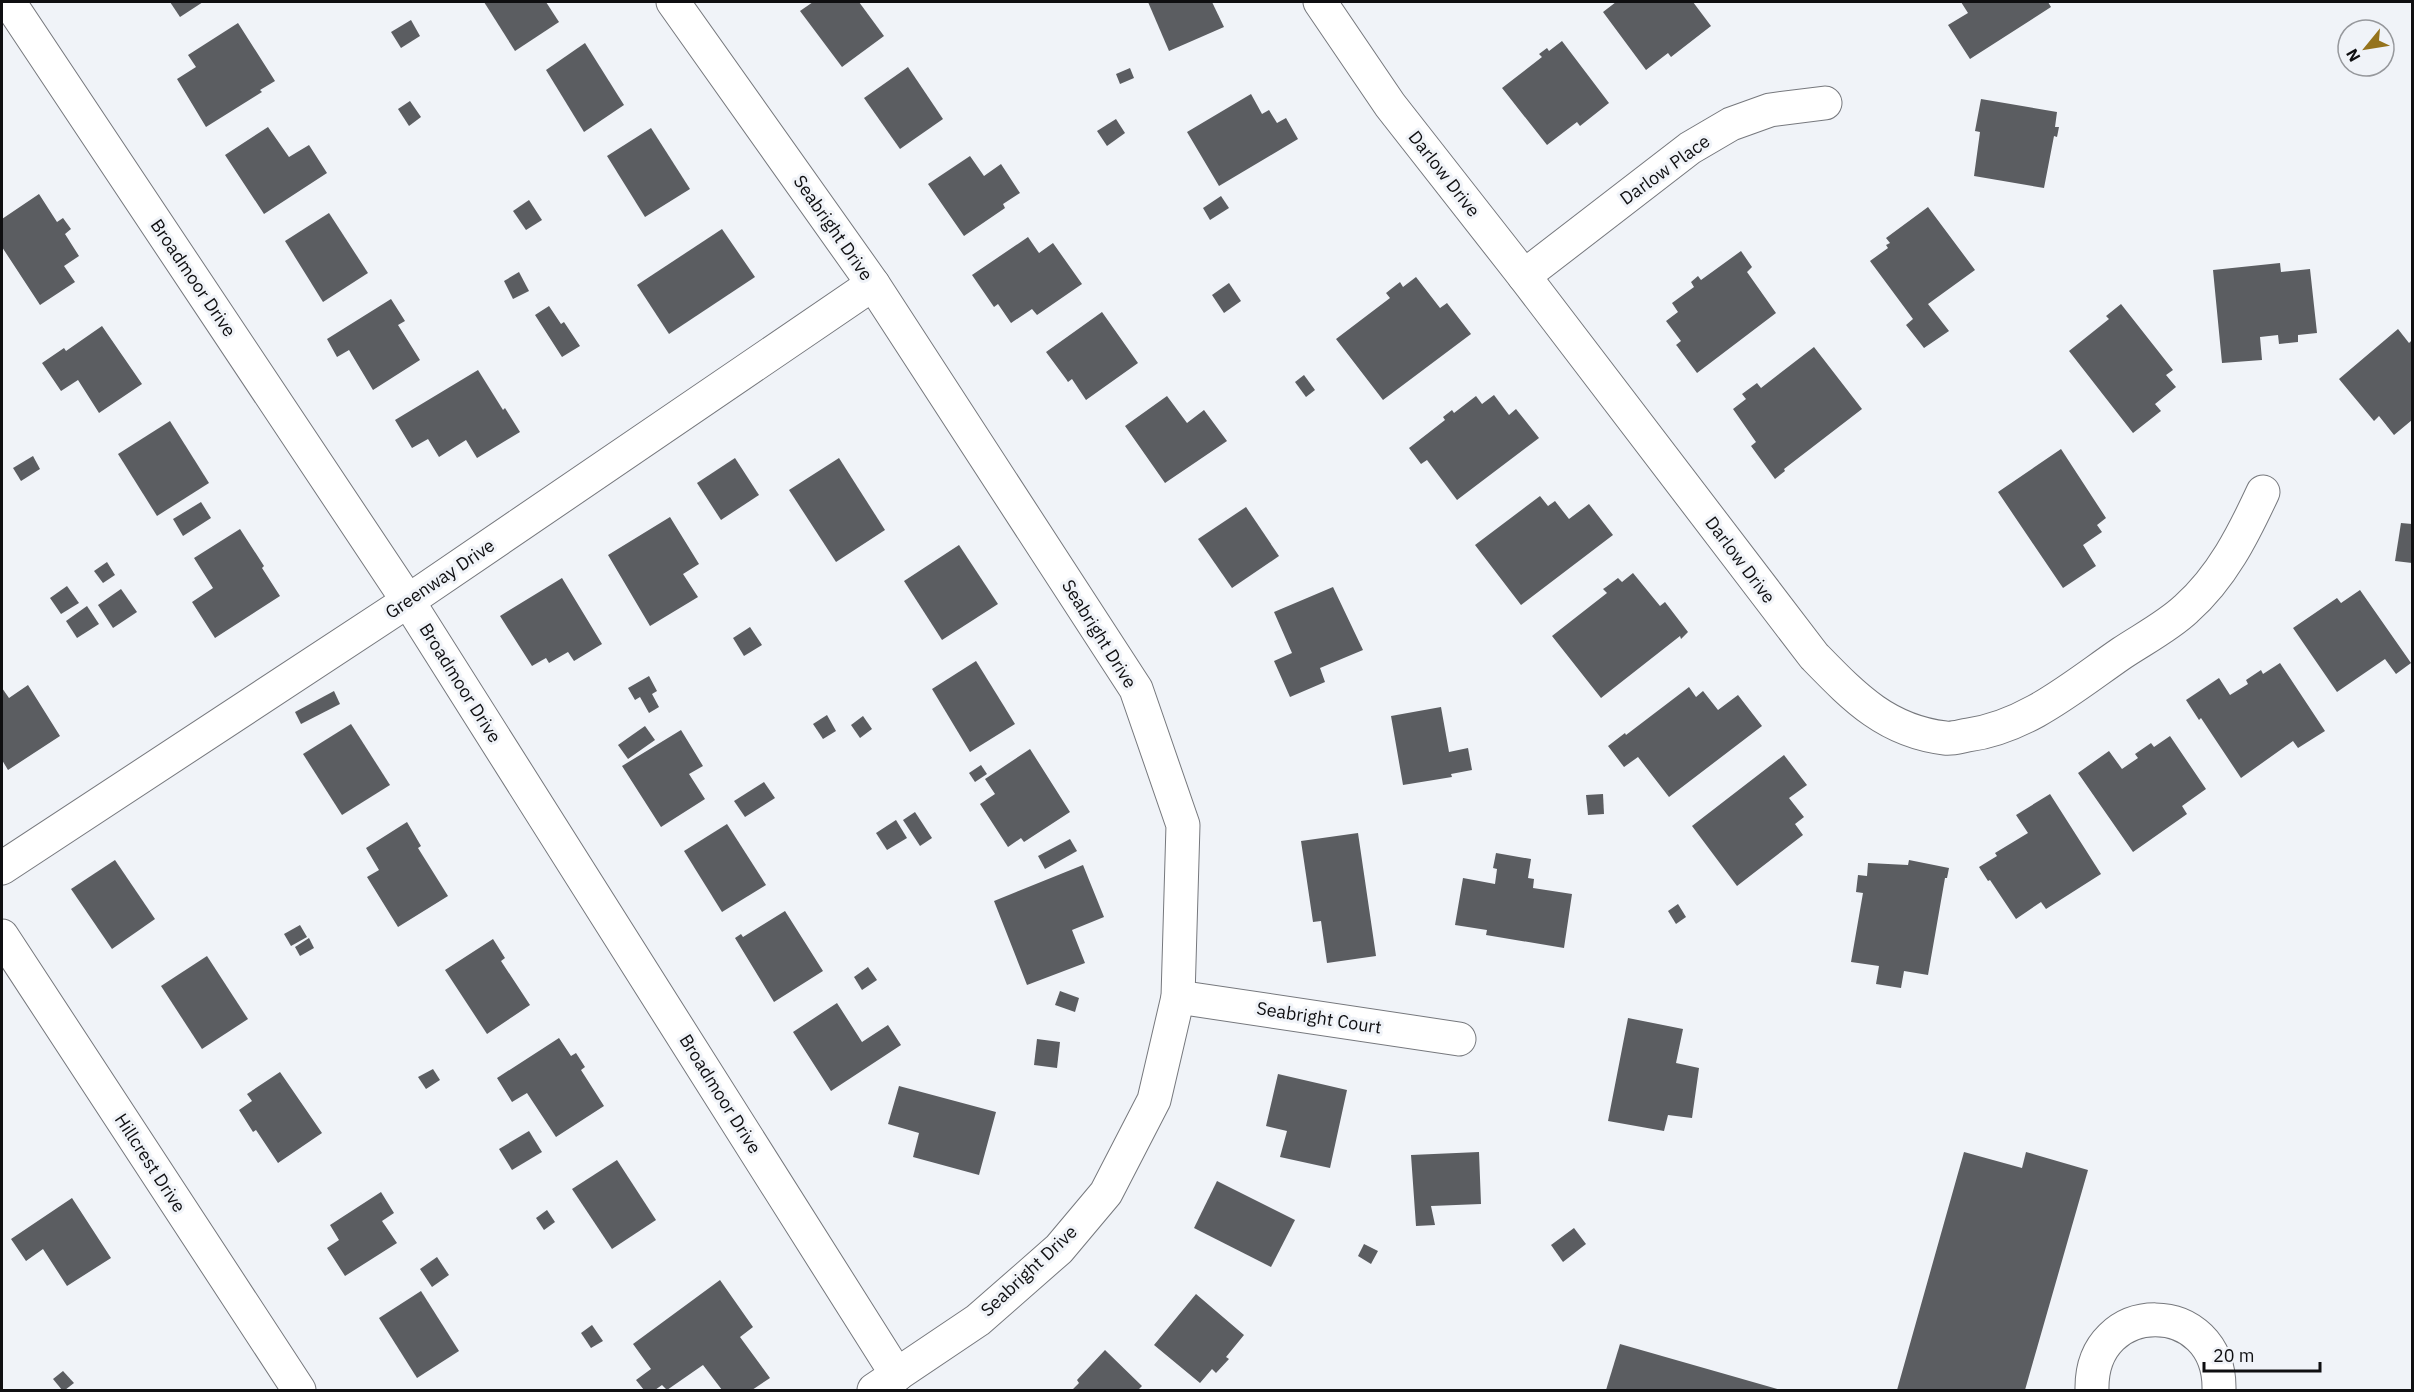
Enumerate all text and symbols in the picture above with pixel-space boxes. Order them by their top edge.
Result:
north arrow [2336,18,2396,78]
text: N [2341,45,2365,66]
street label: Darlow Drive [1404,126,1485,221]
street label: Darlow Place [1615,129,1714,210]
street label: Seabright Drive [789,171,878,285]
street label: Broadmoor Drive [146,215,241,341]
street label: Darlow Drive [1700,512,1781,608]
street label: Greenway Drive [381,533,499,624]
street label: Seabright Drive [1057,575,1142,692]
street label: Broadmoor Drive [414,619,507,747]
street label: Seabright Court [1255,996,1383,1039]
street label: Broadmoor Drive [674,1030,767,1158]
street label: Hillcrest Drive [110,1109,191,1217]
street label: Seabright Drive [976,1220,1082,1321]
scale bar [2204,1335,2320,1373]
text: 20 m [2213,1344,2255,1367]

